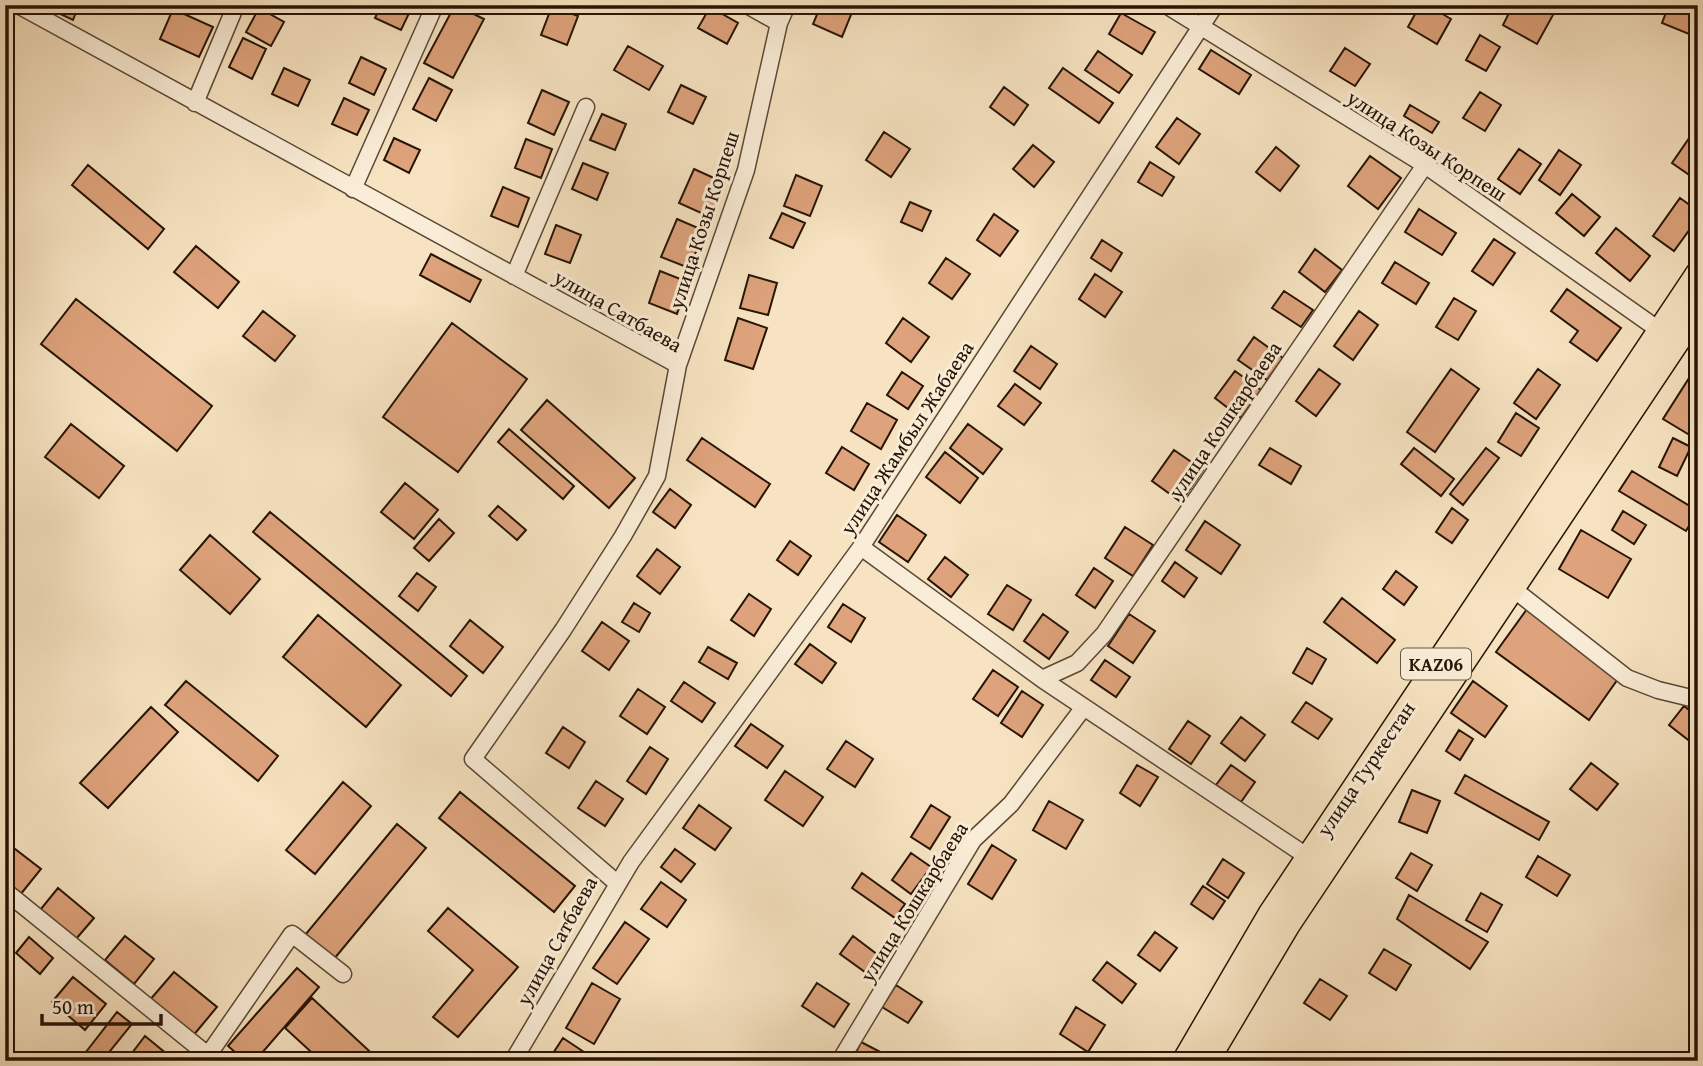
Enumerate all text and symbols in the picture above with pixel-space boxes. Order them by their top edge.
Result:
street label: улица Козы Корпеш [1340,81,1514,209]
street label: улица Козы Корпеш [660,127,747,314]
street label: улица Сатбаева [547,261,688,360]
street label: улица Жамбыл Жабаева [831,334,981,542]
street label: улица Кошкарбаева [1160,335,1289,505]
road number: KАZ06 [1401,649,1471,680]
street label: улица Туркестан [1308,695,1422,844]
street label: улица Кошкарбаева [851,816,975,989]
street label: улица Сатбаева [508,870,605,1012]
scale bar [42,982,161,1026]
text: 50 m [52,991,94,1022]

